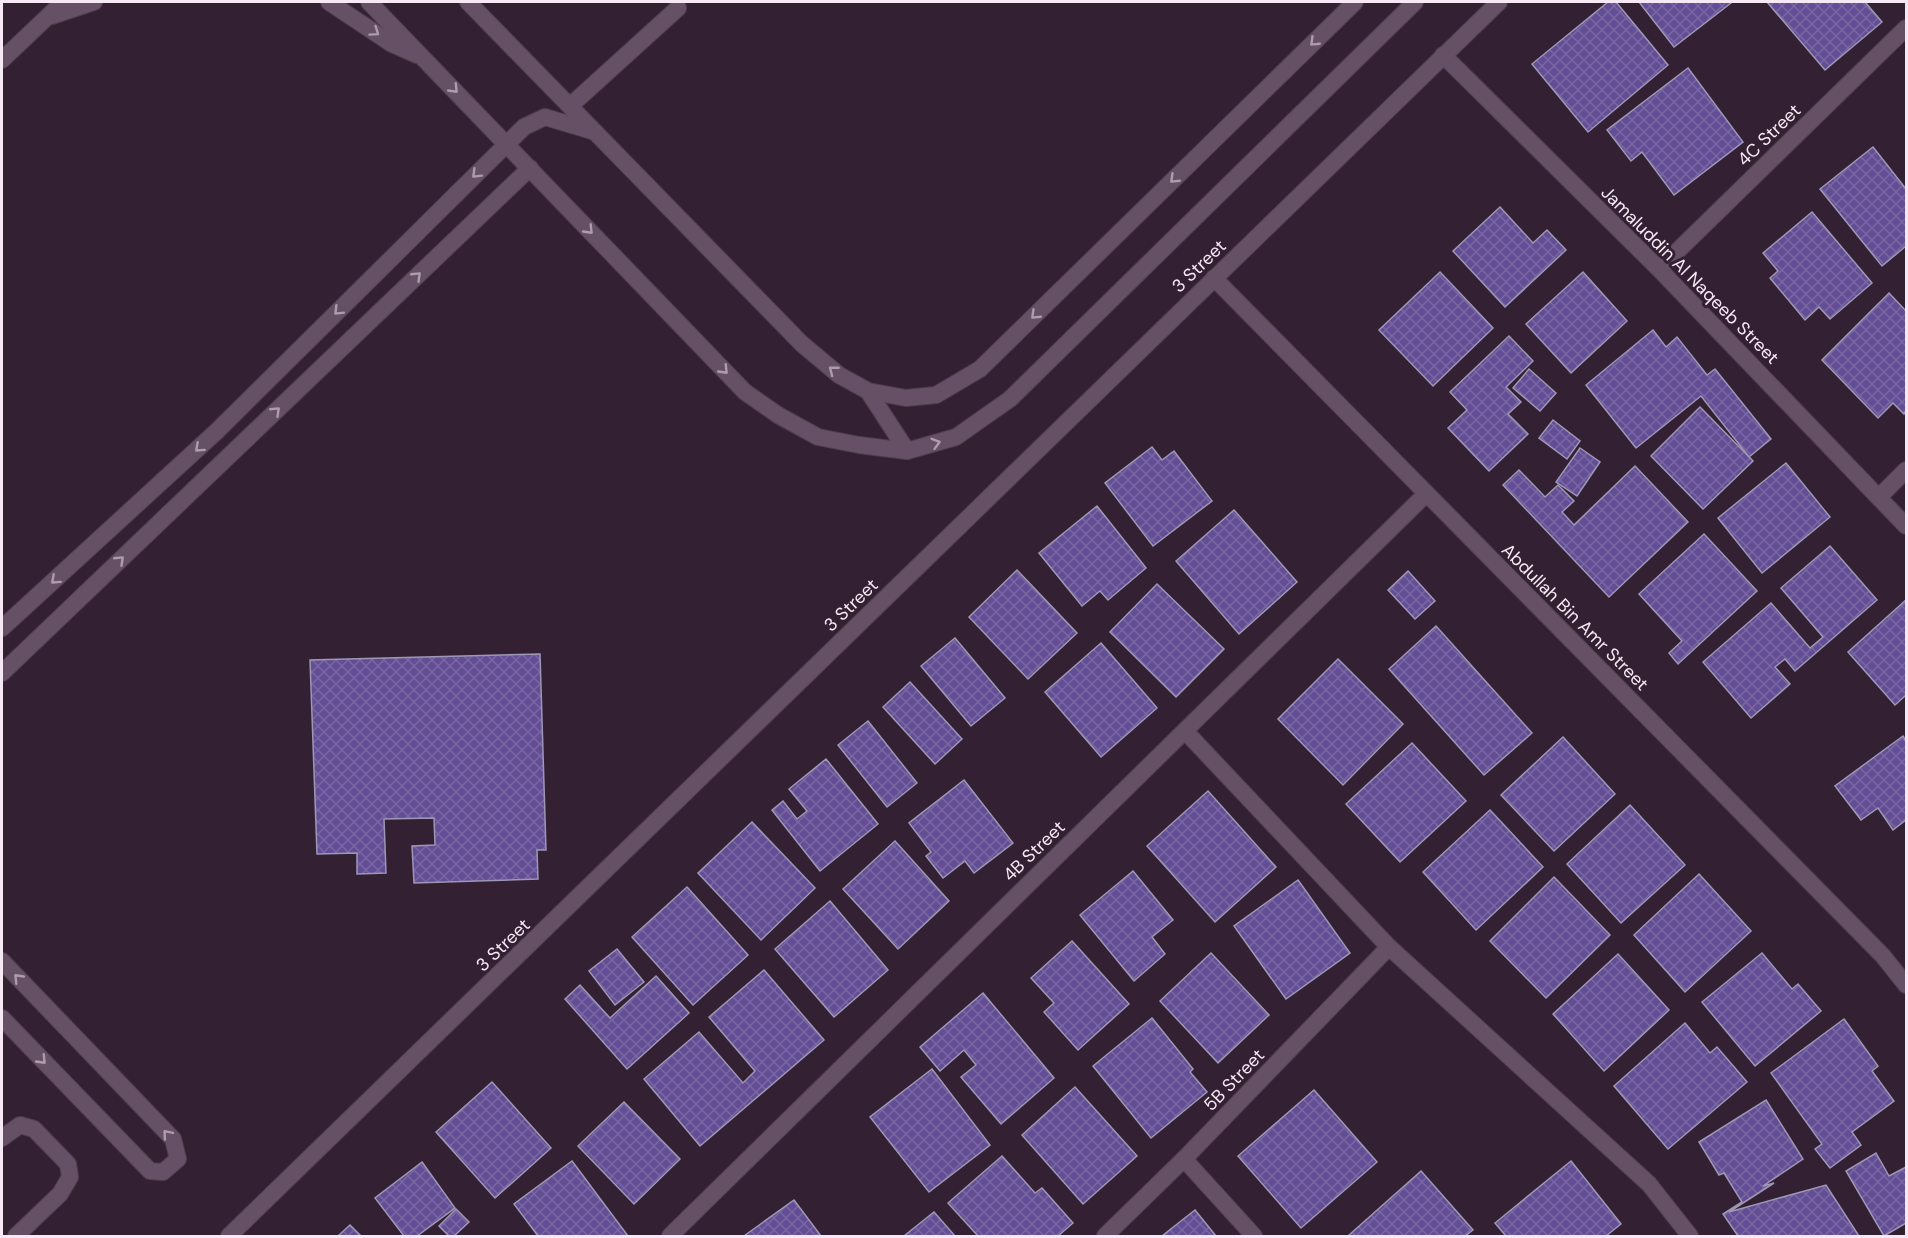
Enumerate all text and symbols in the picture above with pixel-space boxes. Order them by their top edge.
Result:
one-way arrow [369,25,380,36]
one-way arrow [1310,35,1321,46]
one-way arrow [447,82,458,92]
street label: 4C Street [1732,99,1806,171]
one-way arrow [472,166,483,177]
one-way arrow [1171,171,1182,182]
street label: Jamaluddin Al Naqeeb Street [1596,181,1784,369]
one-way arrow [582,223,593,233]
street label: 3 Street [1167,234,1231,298]
one-way arrow [410,272,421,283]
one-way arrow [334,304,345,315]
one-way arrow [1031,308,1042,319]
one-way arrow [717,364,728,374]
one-way arrow [829,366,840,377]
one-way arrow [269,407,280,418]
one-way arrow [930,438,941,450]
one-way arrow [195,441,205,452]
street label: Abdullah Bin Amr Street [1496,538,1654,696]
one-way arrow [113,556,123,567]
one-way arrow [51,572,62,583]
street label: 3 Street [819,573,883,637]
street label: 4B Street [998,815,1070,887]
street label: 3 Street [471,913,535,977]
one-way arrow [15,975,26,986]
street label: 5B Street [1198,1044,1270,1116]
one-way arrow [35,1053,46,1063]
one-way arrow [164,1130,175,1141]

